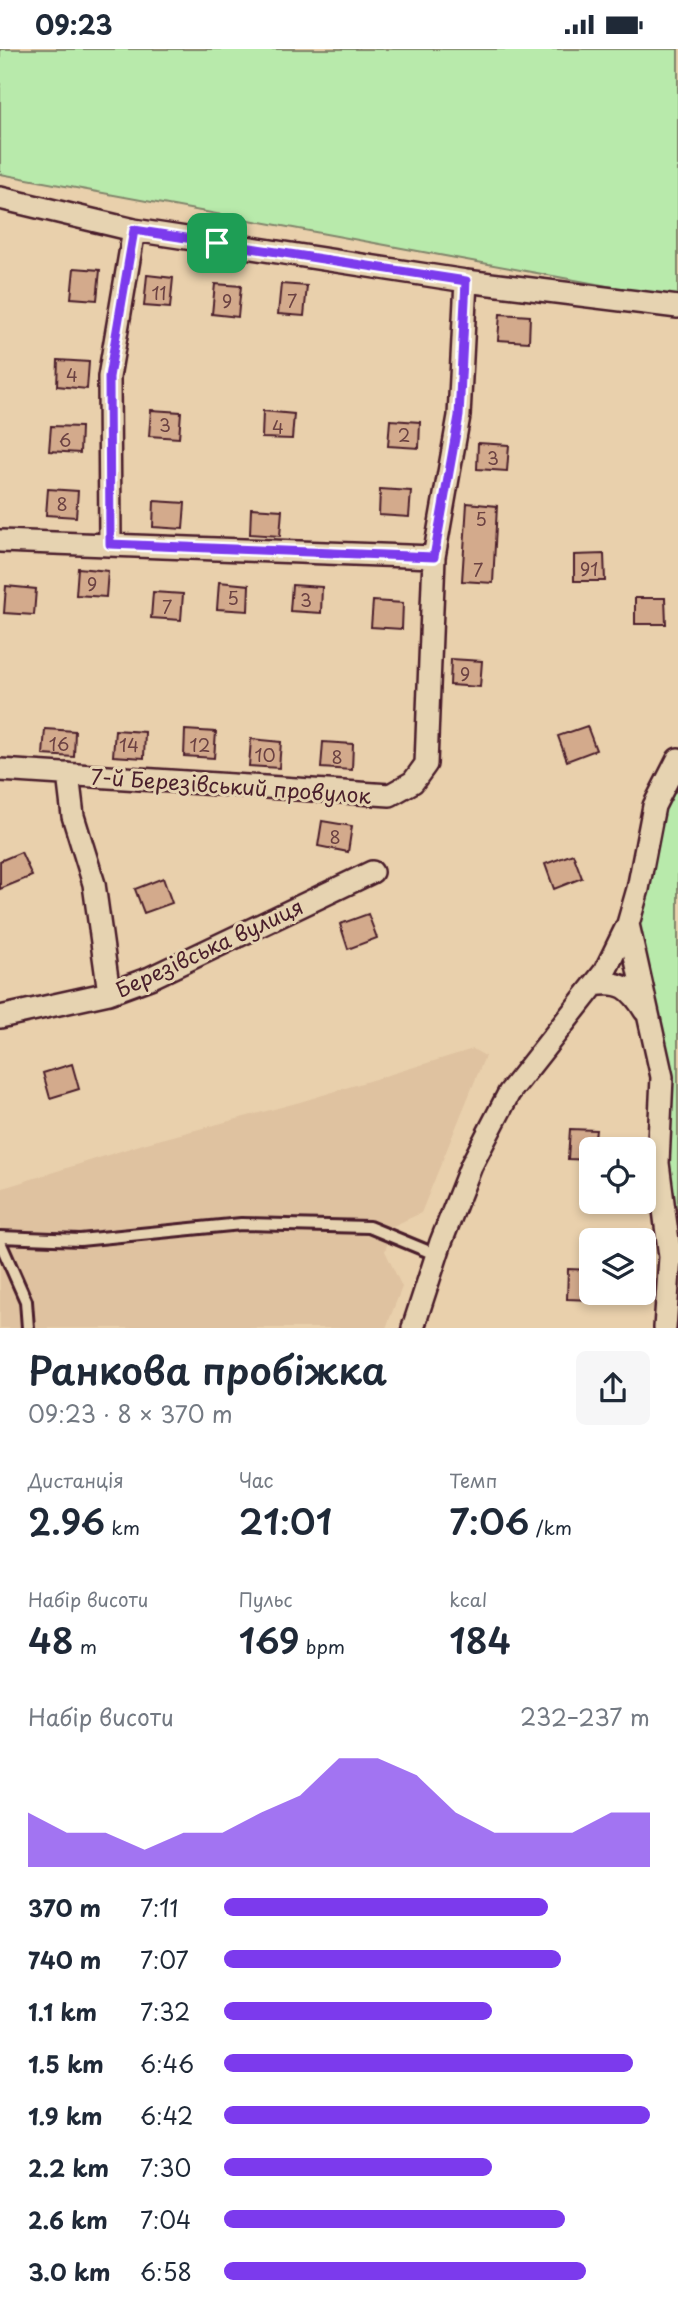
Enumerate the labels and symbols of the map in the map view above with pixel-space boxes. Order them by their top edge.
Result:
pin [187,213,247,273]
house number: 11 [151,279,167,306]
house number: 9 [222,287,232,314]
house number: 7 [287,287,297,314]
house number: 4 [66,361,78,388]
house number: 3 [159,411,171,438]
house number: 4 [272,413,284,440]
house number: 2 [398,421,410,448]
house number: 6 [59,426,71,453]
house number: 3 [487,444,499,471]
house number: 8 [56,490,68,517]
house number: 5 [475,505,487,532]
house number: 91 [580,555,598,582]
house number: 7 [473,556,483,583]
house number: 9 [87,570,97,597]
house number: 5 [227,584,239,611]
house number: 3 [300,586,312,613]
house number: 7 [162,593,172,620]
house number: 9 [460,660,470,687]
house number: 16 [49,730,69,757]
house number: 14 [119,731,139,758]
house number: 12 [190,731,210,758]
house number: 10 [254,741,276,768]
house number: 8 [331,743,343,770]
street label: 7-й Березівський провулок [90,759,373,811]
house number: 8 [329,823,341,850]
street label: Березівська вулиця [110,889,308,1005]

